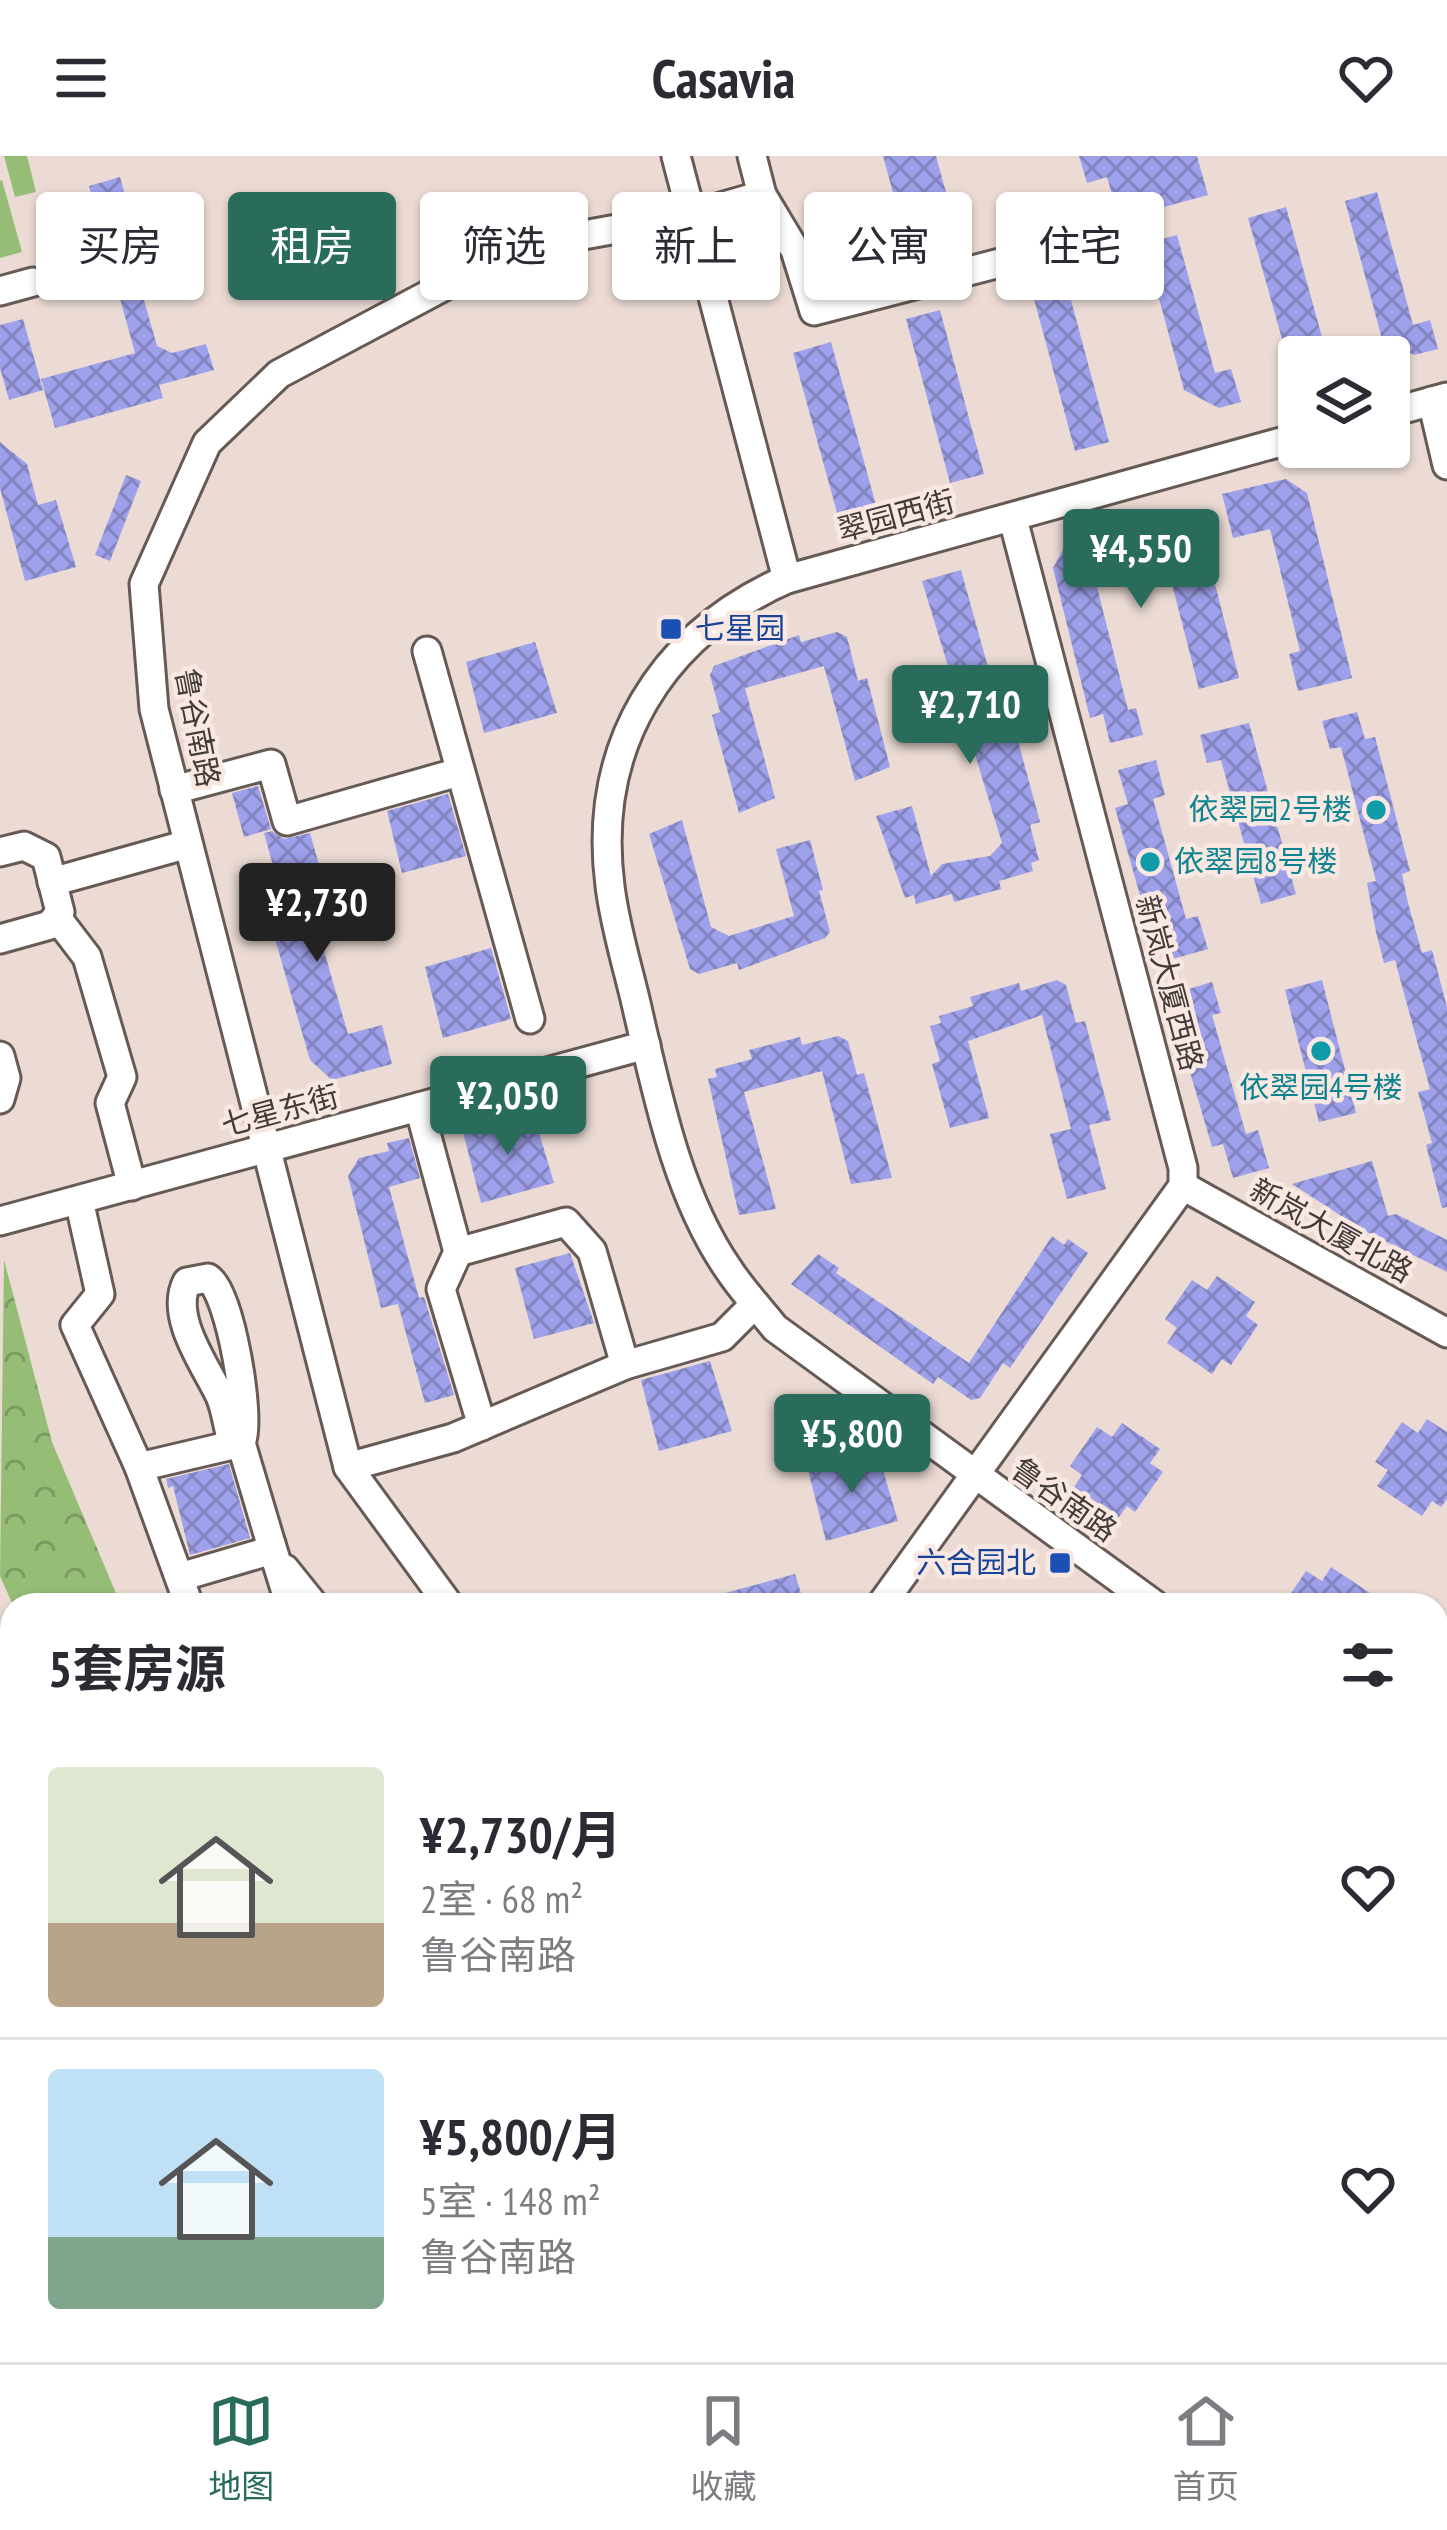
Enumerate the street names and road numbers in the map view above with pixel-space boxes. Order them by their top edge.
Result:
street label: 翠园西街 [833,480,959,549]
street label: 鲁谷南路 [168,665,229,790]
street label: 新岚大厦西路 [1128,891,1213,1075]
street label: 七星东街 [217,1075,343,1144]
street label: 新岚大厦北路 [1244,1169,1420,1290]
street label: 鲁谷南路 [1005,1448,1125,1549]

